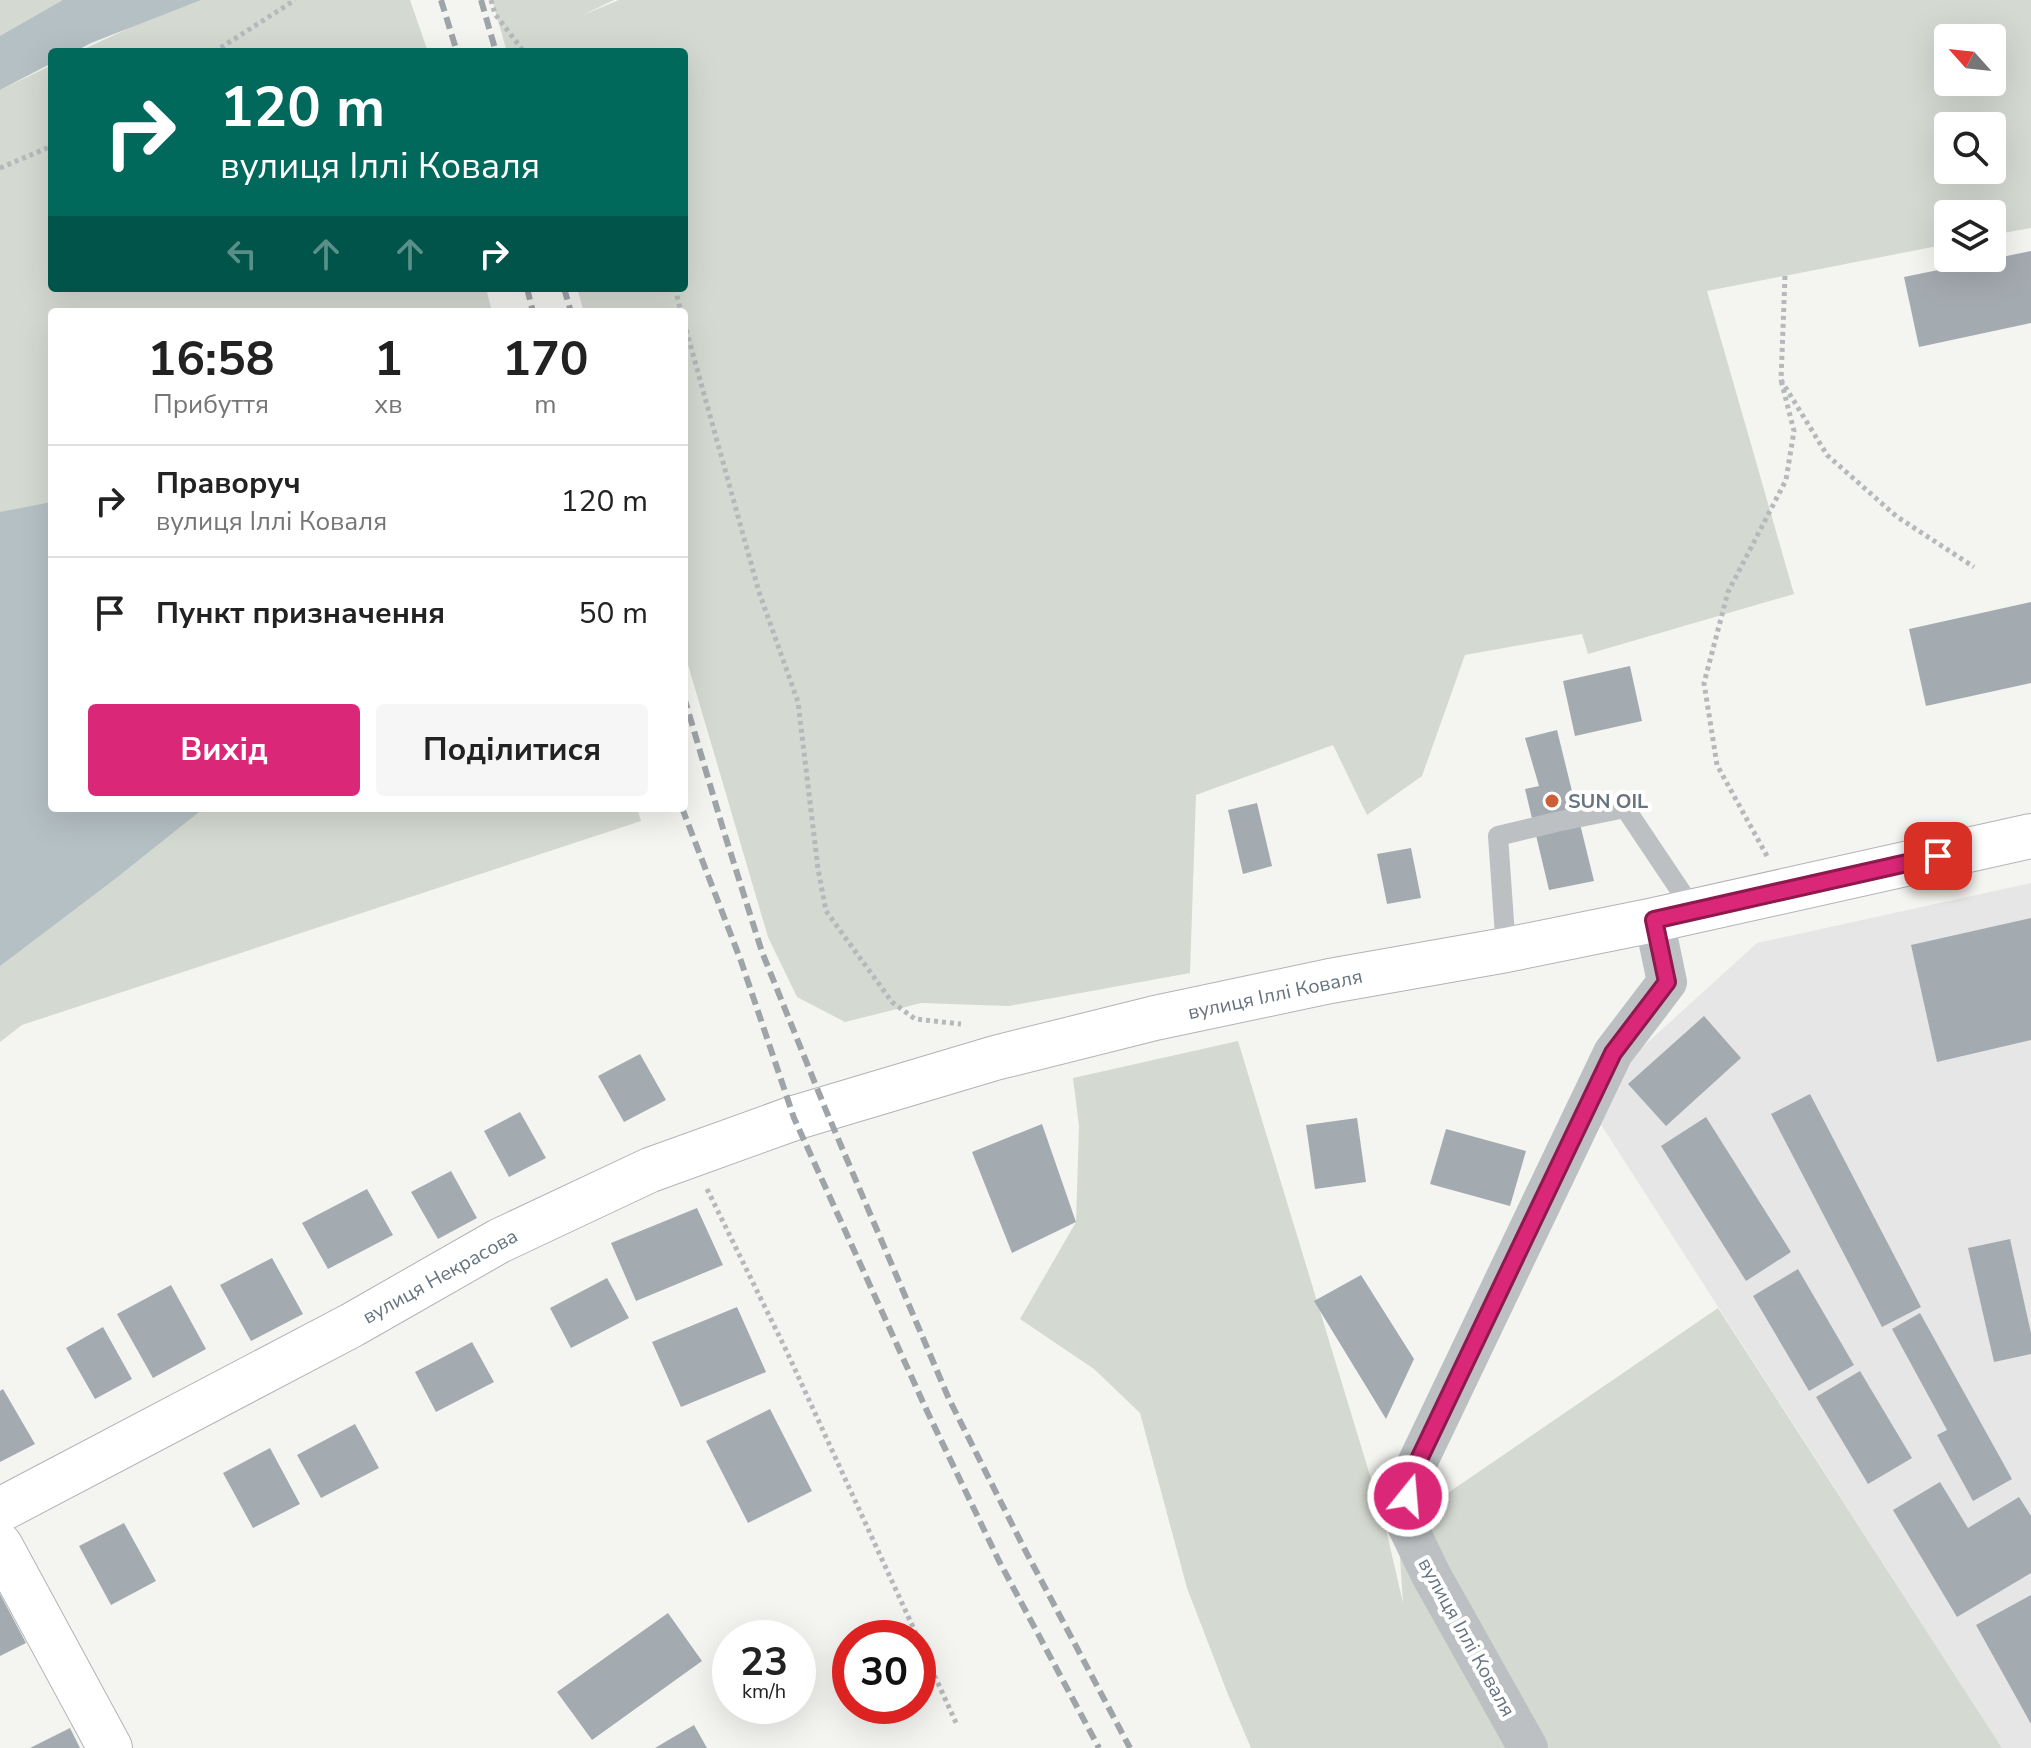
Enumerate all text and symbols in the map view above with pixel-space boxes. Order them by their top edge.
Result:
north arrow [1934,24,2006,96]
map controls [1934,24,2006,272]
text: 120 m [220,69,385,146]
icon: right [88,80,192,184]
button: search [1934,112,2006,184]
text: вулиця Іллі Коваля [220,142,540,191]
button: layers [1934,200,2006,272]
icon: left [220,232,264,276]
icon: ahead [304,232,348,276]
icon: ahead [388,232,432,276]
icon: right [472,232,516,276]
text: 16:58 [147,326,275,392]
text: 1 [374,326,403,392]
text: 170 [502,326,589,392]
text: Прибуття [153,387,269,422]
text: хв [374,387,402,422]
text: m [534,387,556,422]
text: Праворуч [156,463,301,504]
icon: right [88,479,132,523]
text: 120 m [561,481,648,522]
text: вулиця Іллі Коваля [156,504,387,539]
icon: arrive [88,591,132,635]
text: Пункт призначення [156,593,445,634]
text: 50 m [579,593,648,634]
button: Вихід [88,704,360,796]
button: Поділитися [376,704,648,796]
place label: SUN OIL [1568,788,1648,815]
marker: SUN OIL [1543,792,1561,810]
pin [1904,822,1972,890]
icon: arrive [1916,834,1960,878]
street label: вулиця Іллі Коваля [1185,963,1365,1026]
street label: вулиця Некрасова [358,1223,523,1330]
position arrow [1366,1454,1450,1538]
street label: вулиця Іллі Коваля [1412,1553,1521,1722]
speed limit sign: 30 [832,1620,936,1724]
text: 23 [740,1635,788,1689]
text: km/h [742,1678,786,1705]

